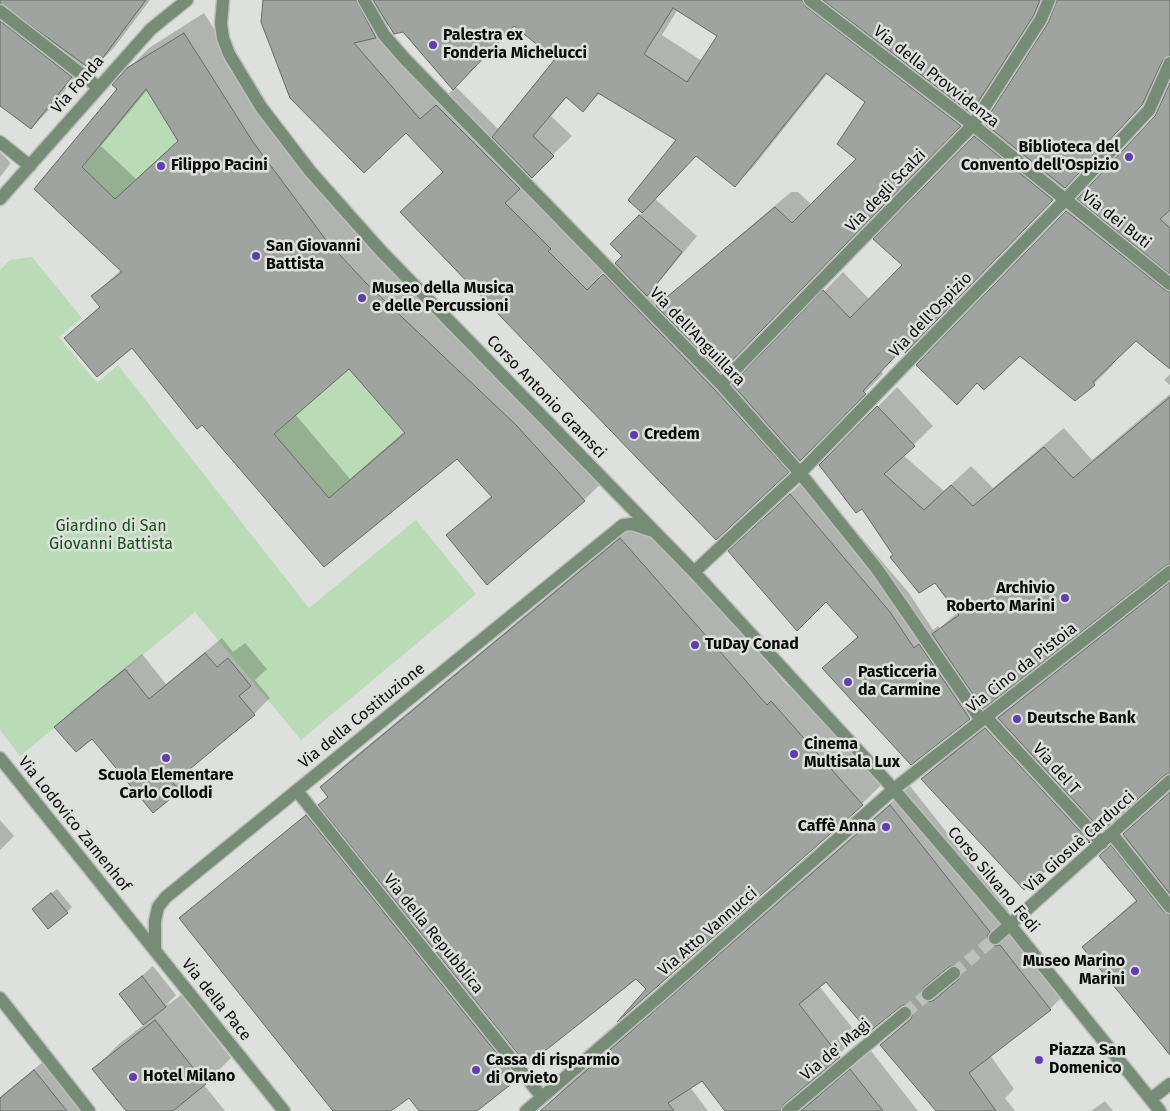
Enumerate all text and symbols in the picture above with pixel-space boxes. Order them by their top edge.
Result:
street label: Via della Provvidenza [869,22,1003,132]
place label: Palestra ex Fonderia Michelucci [443,26,587,64]
marker: Palestra ex Fonderia Michelucci [427,39,439,51]
street label: Via Fonda [48,52,108,118]
place label: Biblioteca del Convento dell'Ospizio [961,138,1119,176]
street label: Via degli Scalzi [842,146,930,236]
marker: Biblioteca del Convento dell'Ospizio [1123,151,1135,163]
place label: Filippo Pacini [171,156,268,176]
marker: Filippo Pacini [155,160,167,172]
street label: Via dei Buti [1077,187,1155,253]
place label: San Giovanni Battista [266,237,361,275]
marker: San Giovanni Battista [250,250,262,262]
street label: Via dell'Ospizio [886,269,976,361]
place label: Museo della Musica e delle Percussioni [372,279,514,317]
street label: Via dell'Anguillara [645,284,749,390]
marker: Museo della Musica e delle Percussioni [356,292,368,304]
street label: Corso Antonio Gramsci [482,331,610,463]
place label: Credem [644,425,700,445]
marker: Credem [628,429,640,441]
park label: Giardino di San Giovanni Battista [49,517,173,555]
place label: Archivio Roberto Marini [946,579,1055,617]
marker: Archivio Roberto Marini [1059,592,1071,604]
street label: Via Cino da Pistoia [963,619,1081,717]
place label: TuDay Conad [705,635,799,655]
marker: TuDay Conad [689,639,701,651]
street label: Via della Costituzione [295,659,429,773]
place label: Pasticceria da Carmine [858,663,940,701]
marker: Pasticceria da Carmine [842,676,854,688]
place label: Deutsche Bank [1027,709,1136,729]
marker: Deutsche Bank [1011,713,1023,725]
place label: Cinema Multisala Lux [804,735,900,773]
street label: Via del T [1028,740,1084,798]
marker: Cinema Multisala Lux [788,748,800,760]
marker: Scuola Elementare Carlo Collodi [160,752,172,764]
street label: Via Lodovico Zamenhof [14,753,134,895]
place label: Scuola Elementare Carlo Collodi [98,766,234,804]
street label: Via Giosuè Carducci [1021,787,1139,897]
place label: Caffè Anna [798,817,876,837]
marker: Caffè Anna [880,821,892,833]
street label: Corso Silvano Fedi [943,823,1043,937]
street label: Via della Repubblica [379,870,487,998]
street label: Via Atto Vannucci [655,884,761,980]
place label: Museo Marino Marini [1023,952,1125,990]
street label: Via della Pace [177,955,255,1045]
marker: Museo Marino Marini [1129,965,1141,977]
street label: Via de' Magi [797,1015,875,1085]
place label: Piazza San Domenico [1049,1041,1126,1079]
place label: Cassa di risparmio di Orvieto [486,1051,620,1089]
marker: Piazza San Domenico [1033,1054,1045,1066]
marker: Cassa di risparmio di Orvieto [470,1064,482,1076]
place label: Hotel Milano [143,1067,235,1087]
marker: Hotel Milano [127,1071,139,1083]

